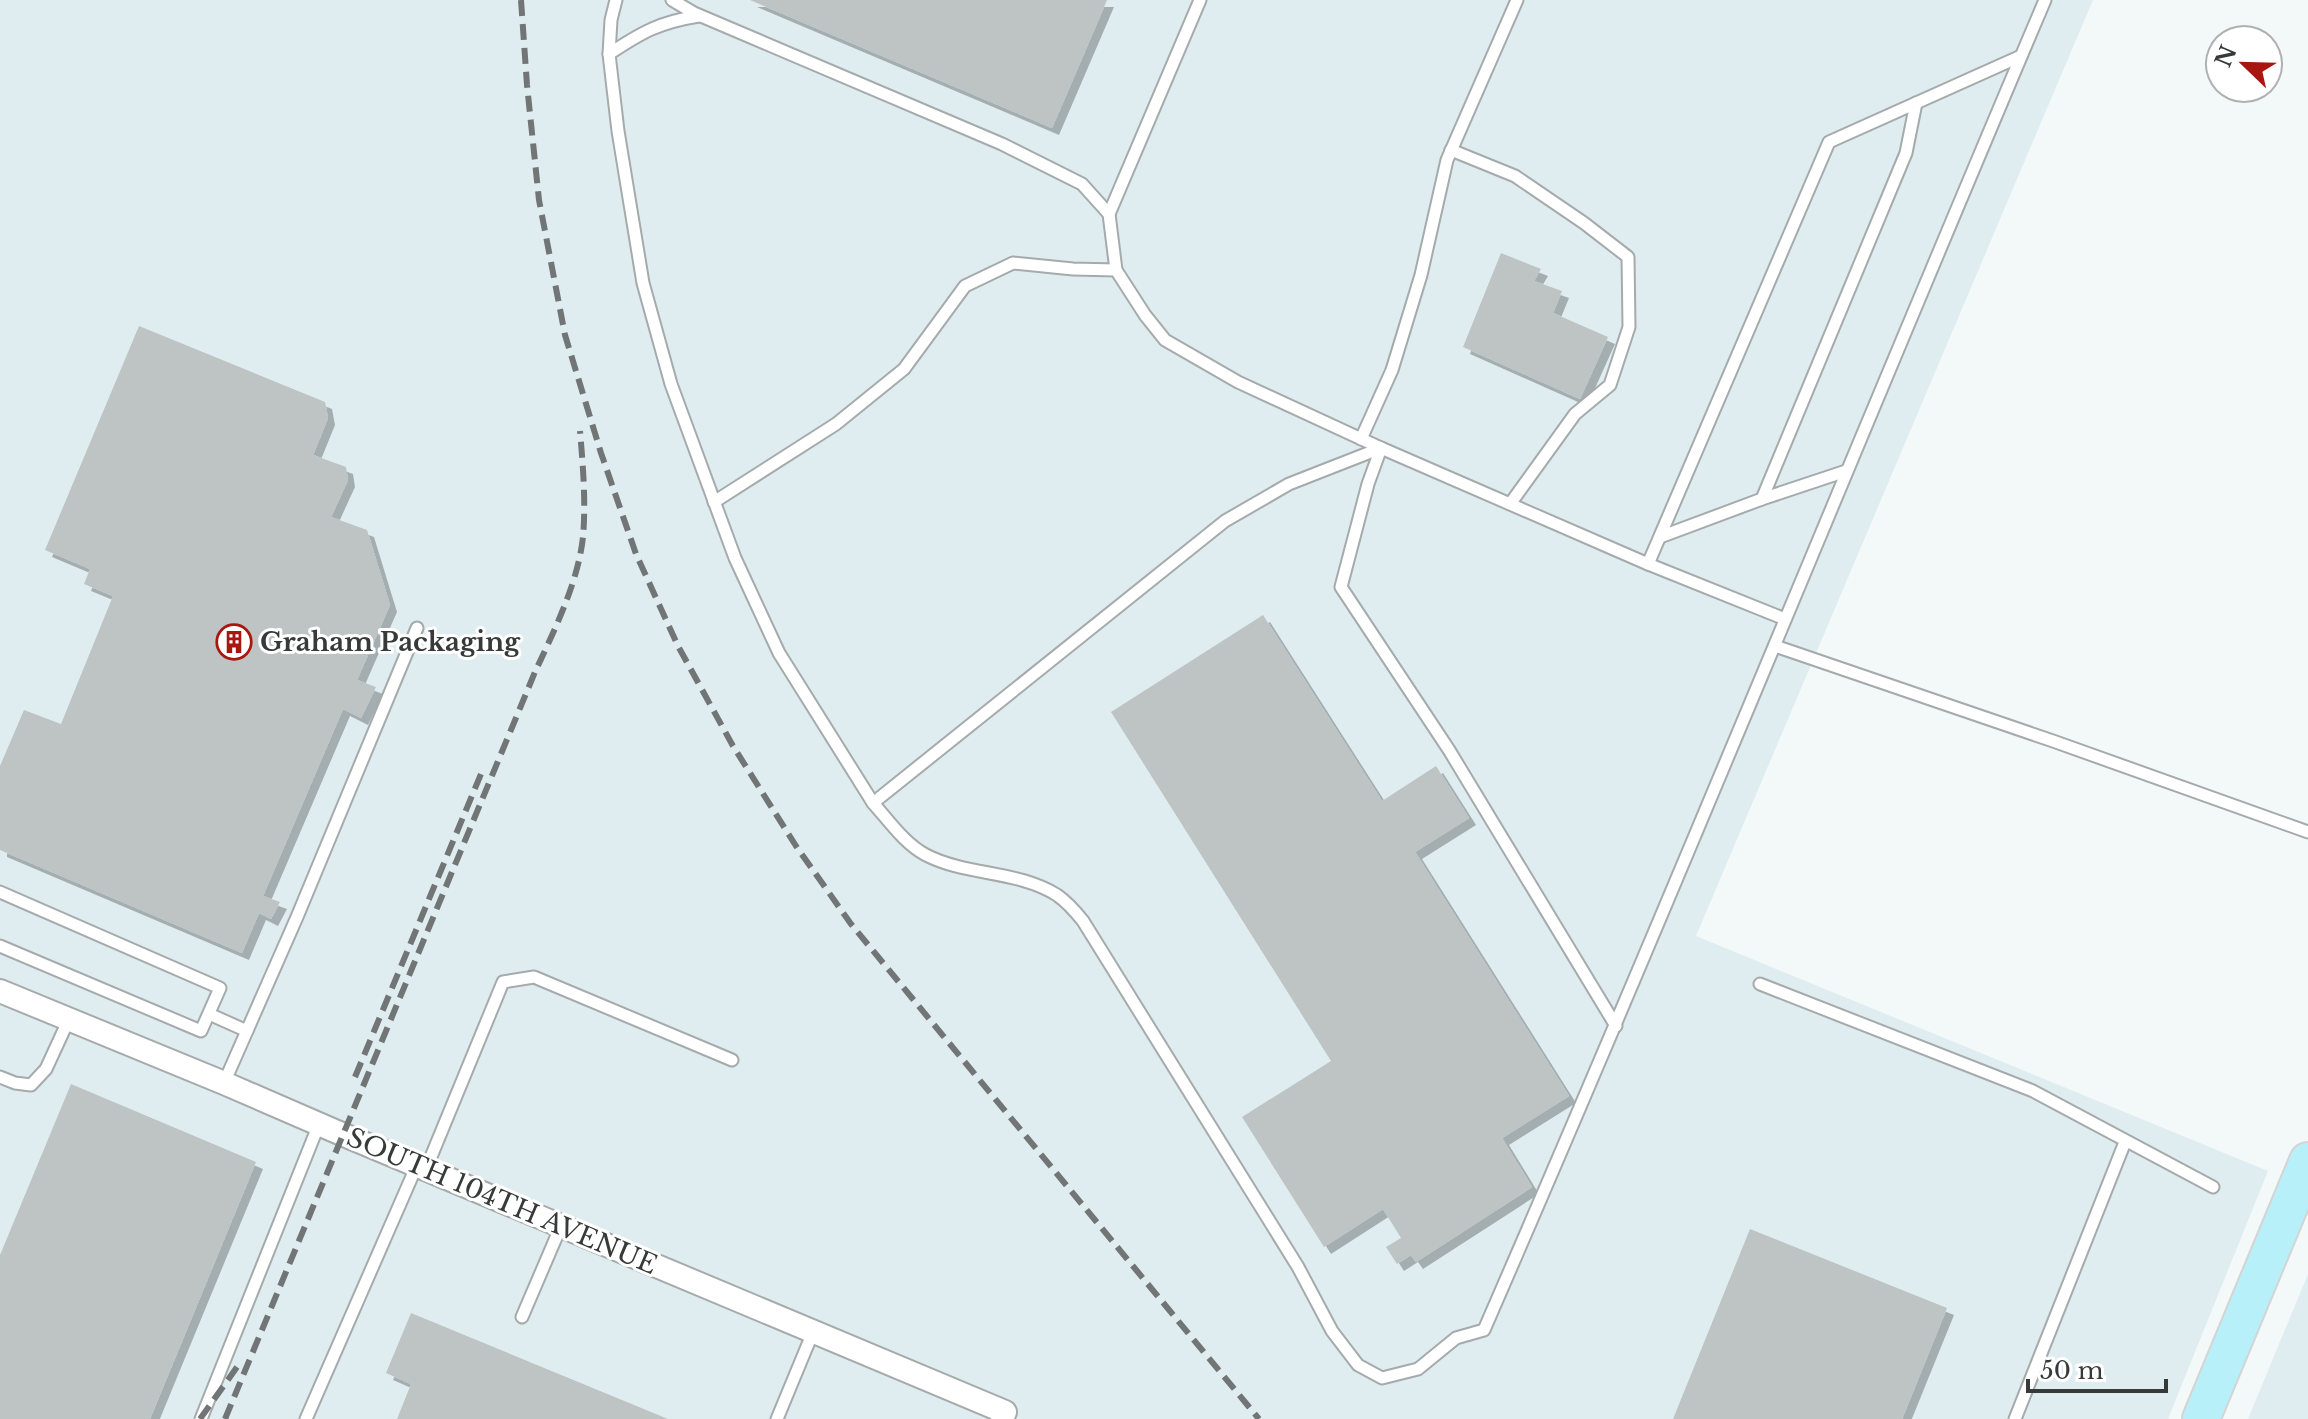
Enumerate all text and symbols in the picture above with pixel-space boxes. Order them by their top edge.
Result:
north arrow [2204,24,2284,104]
text: N [2210,41,2243,71]
building icon: Graham Packaging [215,623,253,661]
place label: Graham Packaging [260,626,521,658]
street label: SOUTH 104TH AVENUE [342,1121,662,1281]
scale bar [2028,1343,2166,1393]
text: 50 m [2040,1356,2104,1385]

